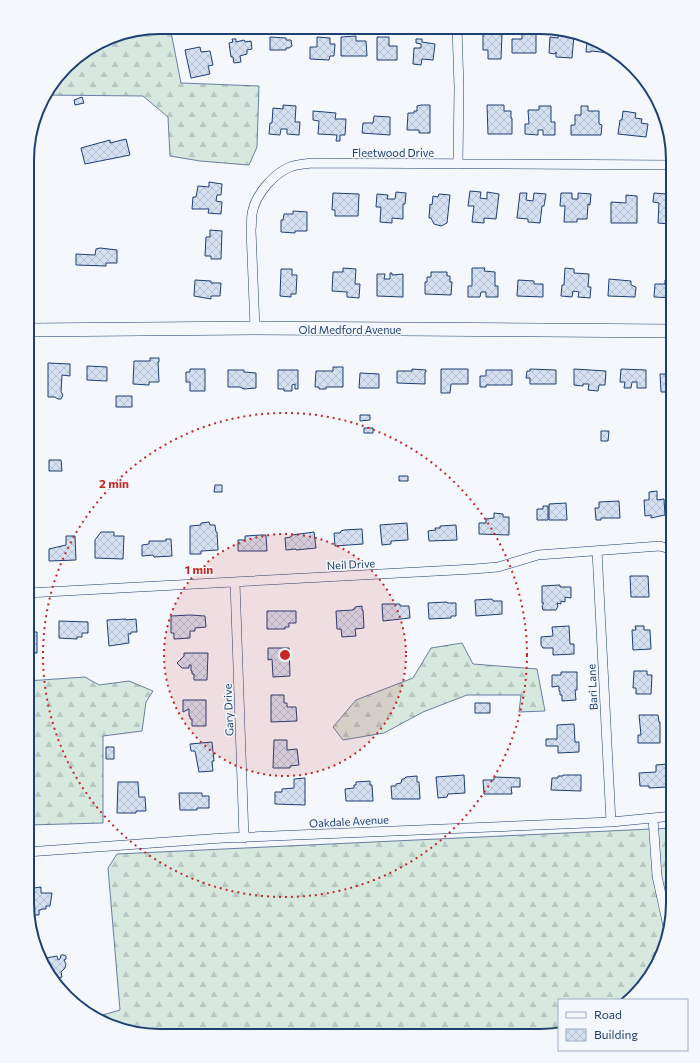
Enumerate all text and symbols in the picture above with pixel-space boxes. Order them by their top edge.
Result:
street label: Fleetwood Drive [352,146,434,159]
street label: Old Medford Avenue [299,323,402,336]
text: 2 min [99,476,129,490]
street label: Neil Drive [326,556,376,572]
text: 1 min [185,562,213,576]
centre of rings [278,648,292,662]
street label: Bari Lane [584,663,600,710]
street label: Gary Drive [221,683,235,737]
street label: Oakdale Avenue [309,812,389,830]
legend [558,999,688,1051]
text: Road [594,1007,622,1021]
text: Building [594,1027,638,1041]

